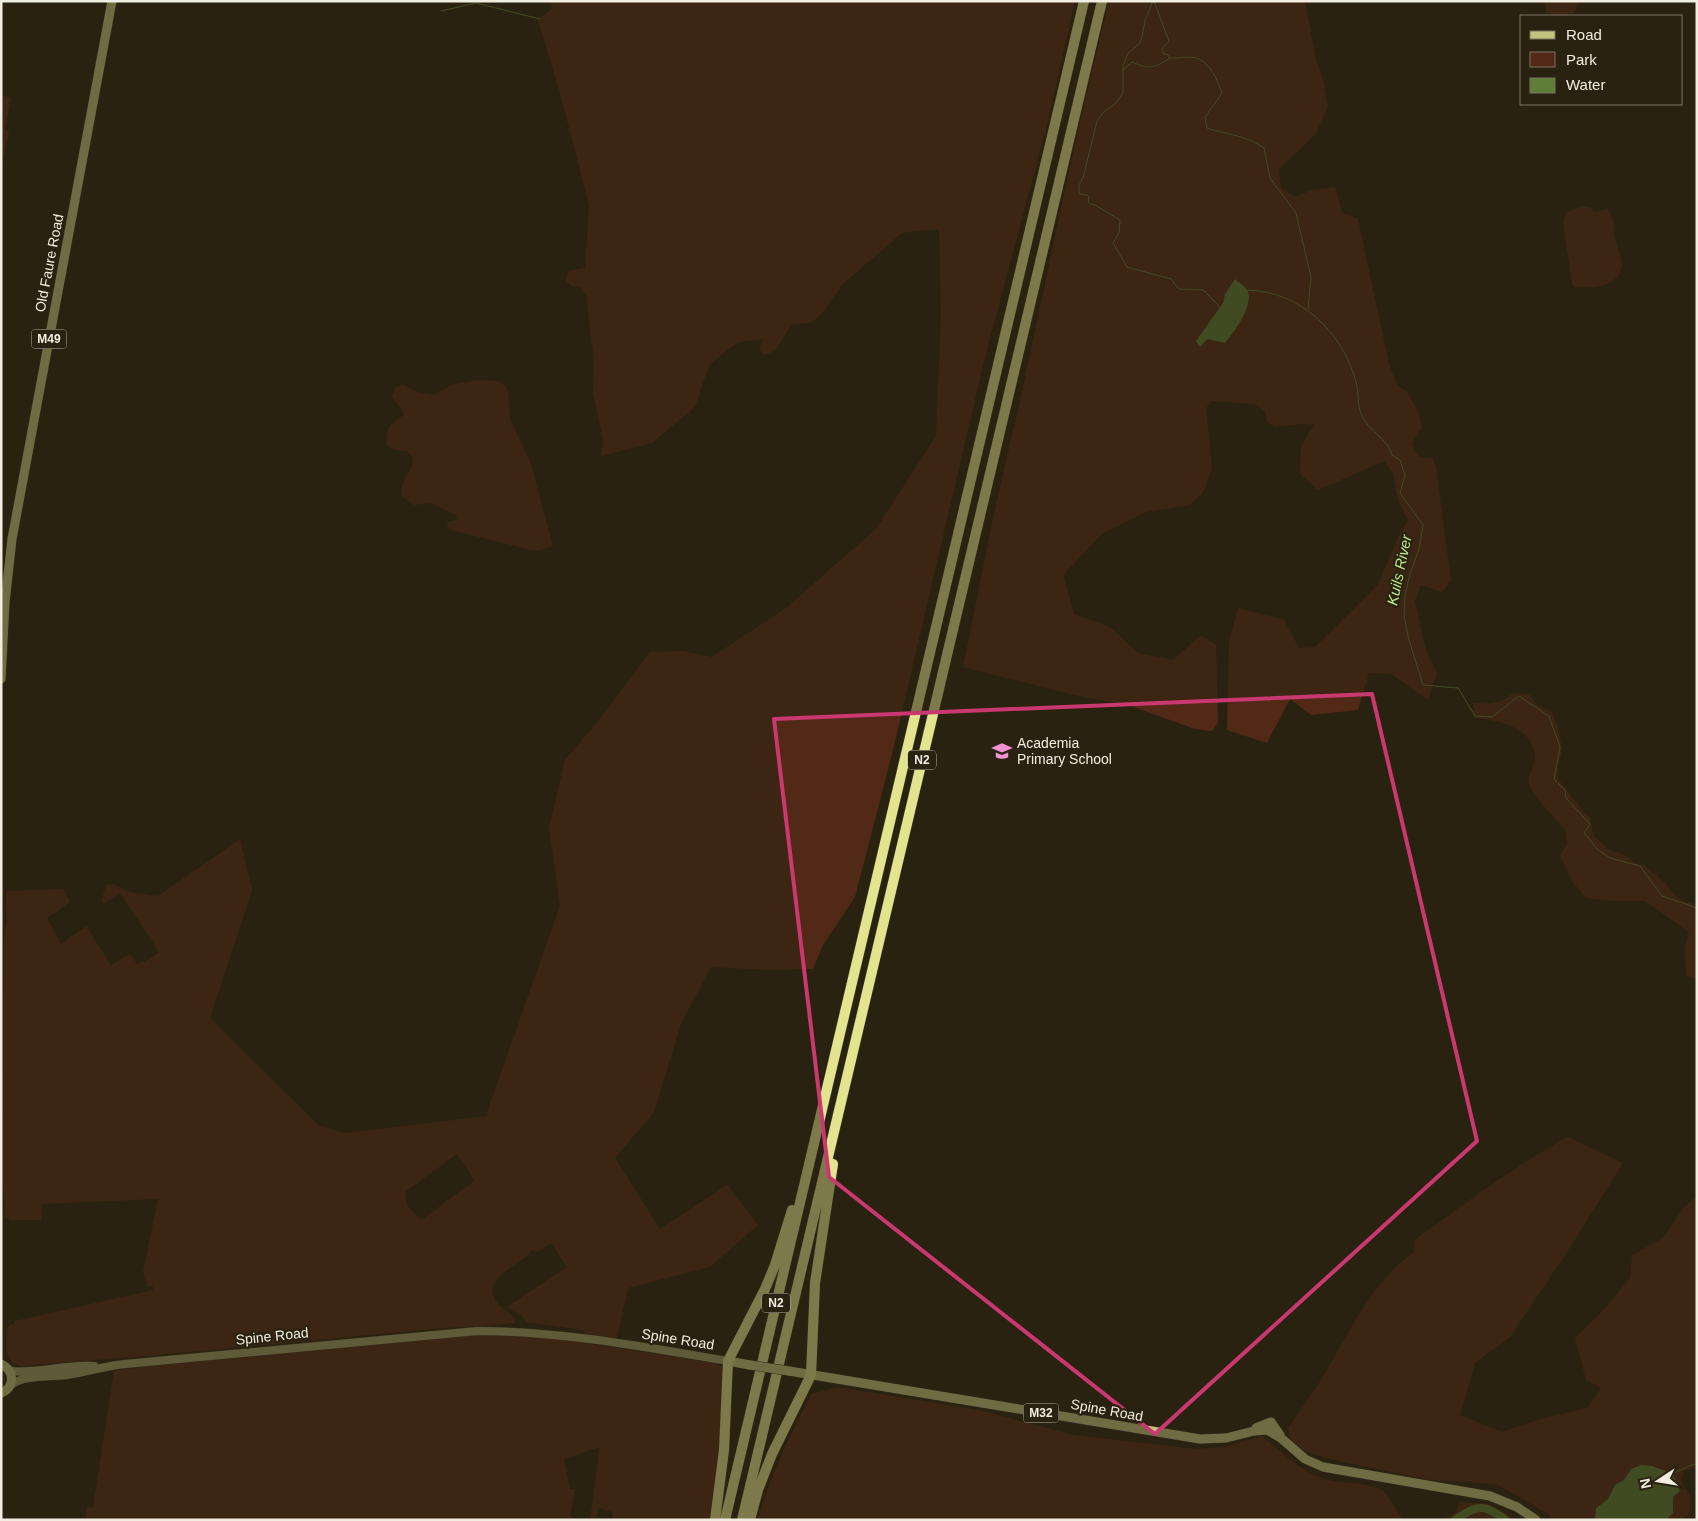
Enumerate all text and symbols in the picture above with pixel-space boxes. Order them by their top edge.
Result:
legend [1520,15,1683,105]
text: Road [1566,26,1602,43]
text: Park [1566,51,1597,68]
text: Water [1566,76,1605,93]
street label: Old Faure Road [32,213,66,313]
road number: M49 [32,329,66,348]
water label: Kuils River [1383,532,1415,607]
place label: Academia Primary School [1017,735,1112,767]
school or university icon: Academia Primary School [991,740,1013,762]
road number: N2 [908,750,936,770]
road number: N2 [762,1294,790,1312]
street label: Spine Road [235,1324,309,1348]
street label: Spine Road [641,1325,715,1353]
street label: Spine Road [1070,1396,1144,1424]
road number: M32 [1024,1404,1058,1422]
north arrow [1633,1456,1683,1506]
text: N [1636,1477,1654,1490]

